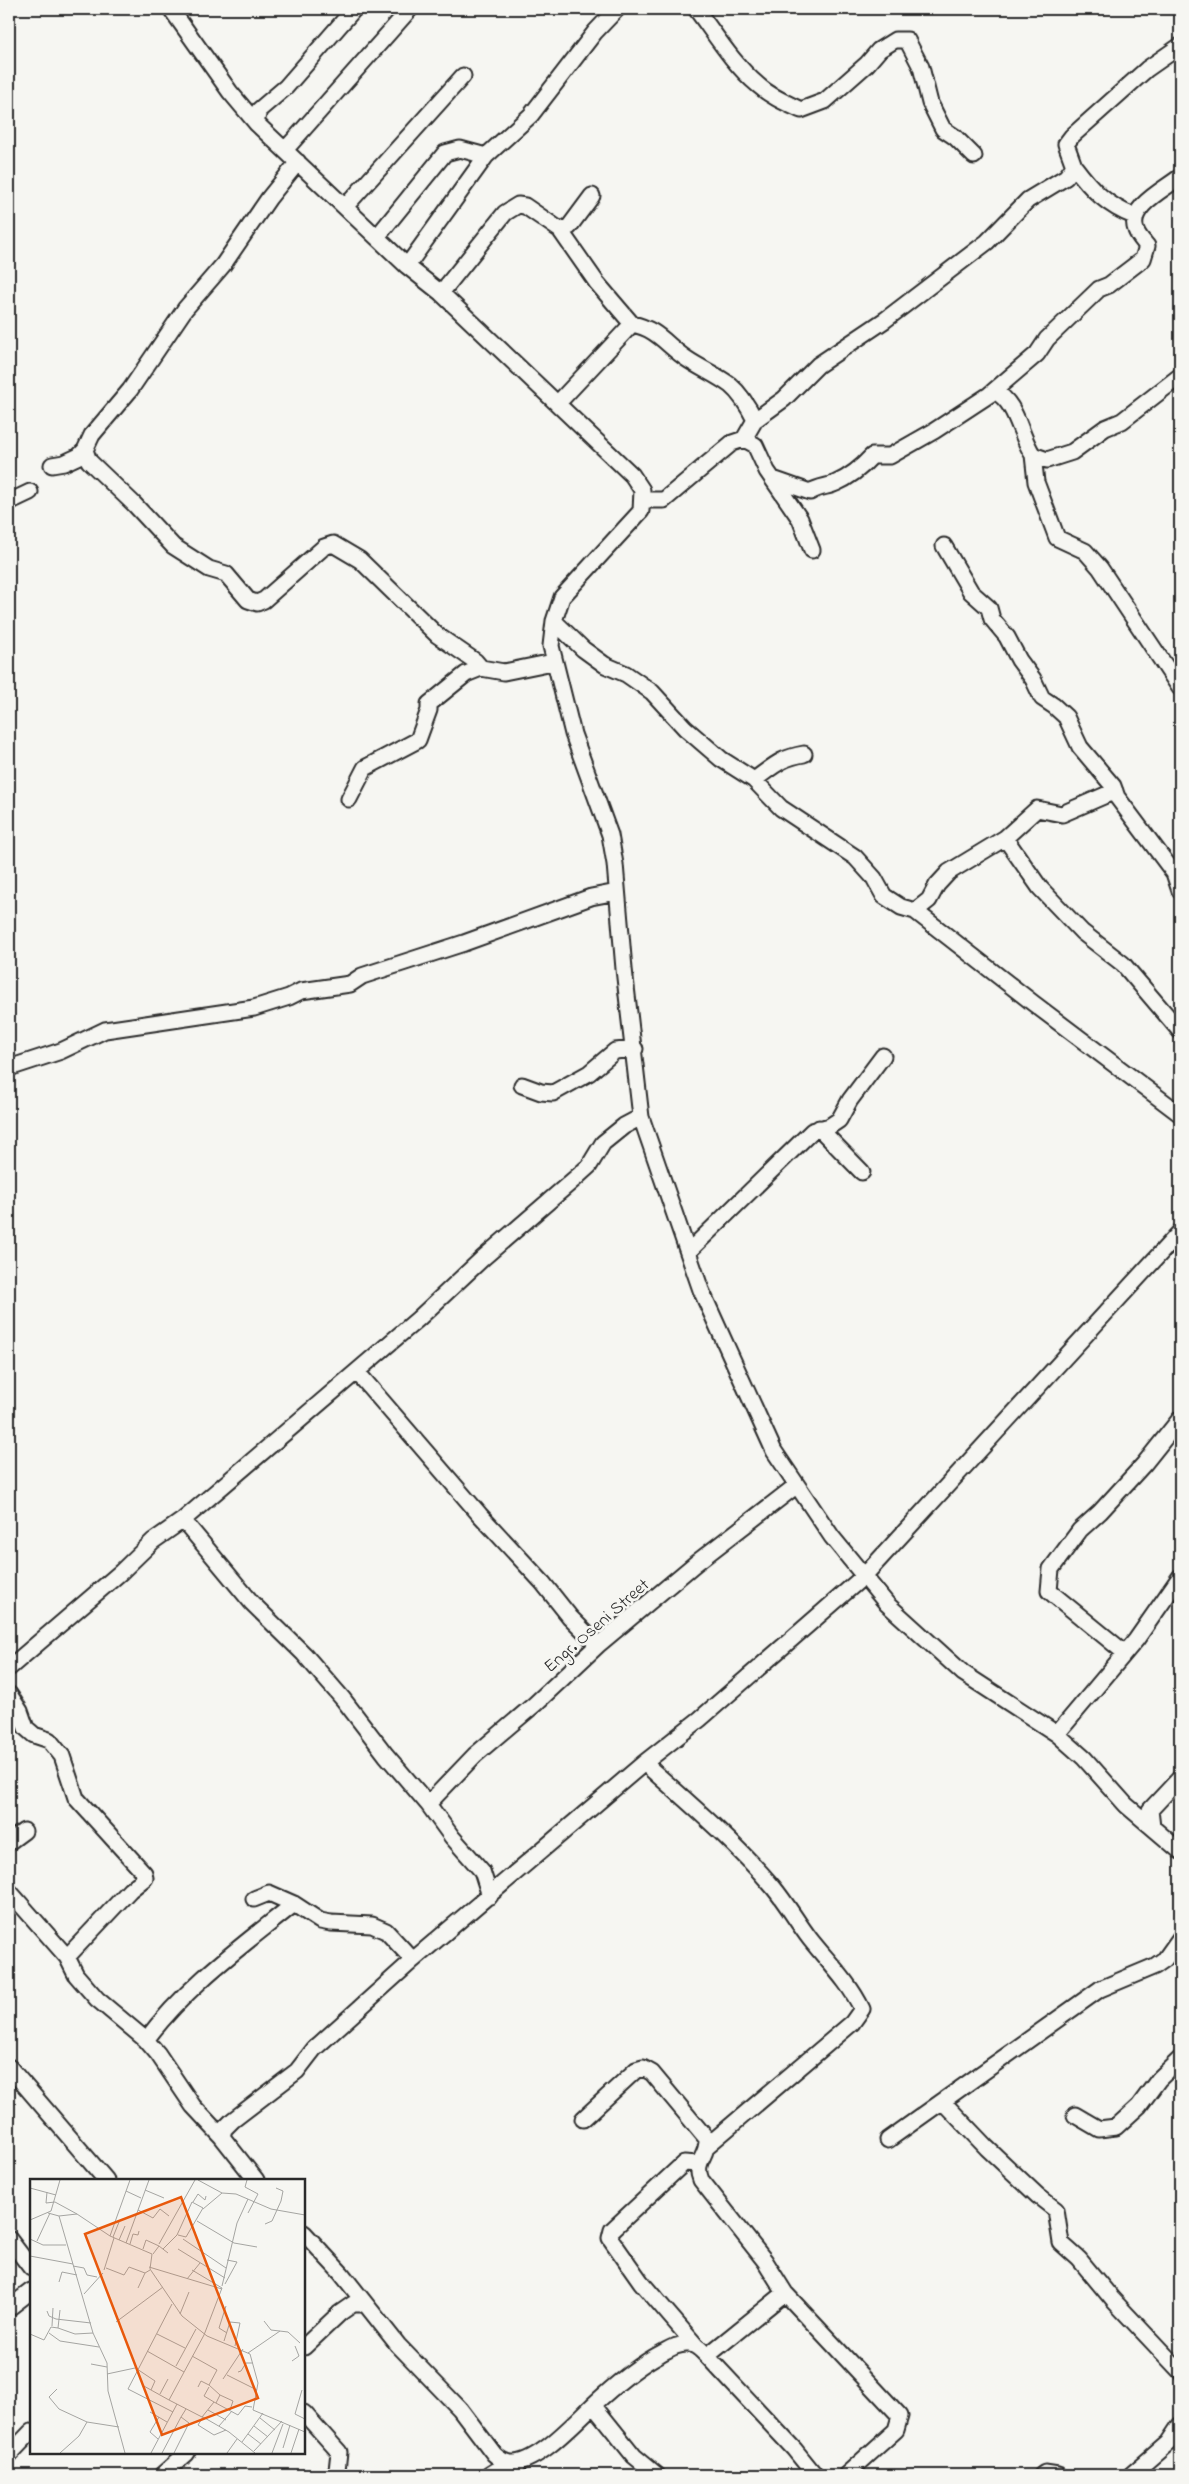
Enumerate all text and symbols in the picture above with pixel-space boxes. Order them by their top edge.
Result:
street label: Engr. Oseni Street [539,1573,657,1681]
inset map [30,2179,305,2454]

